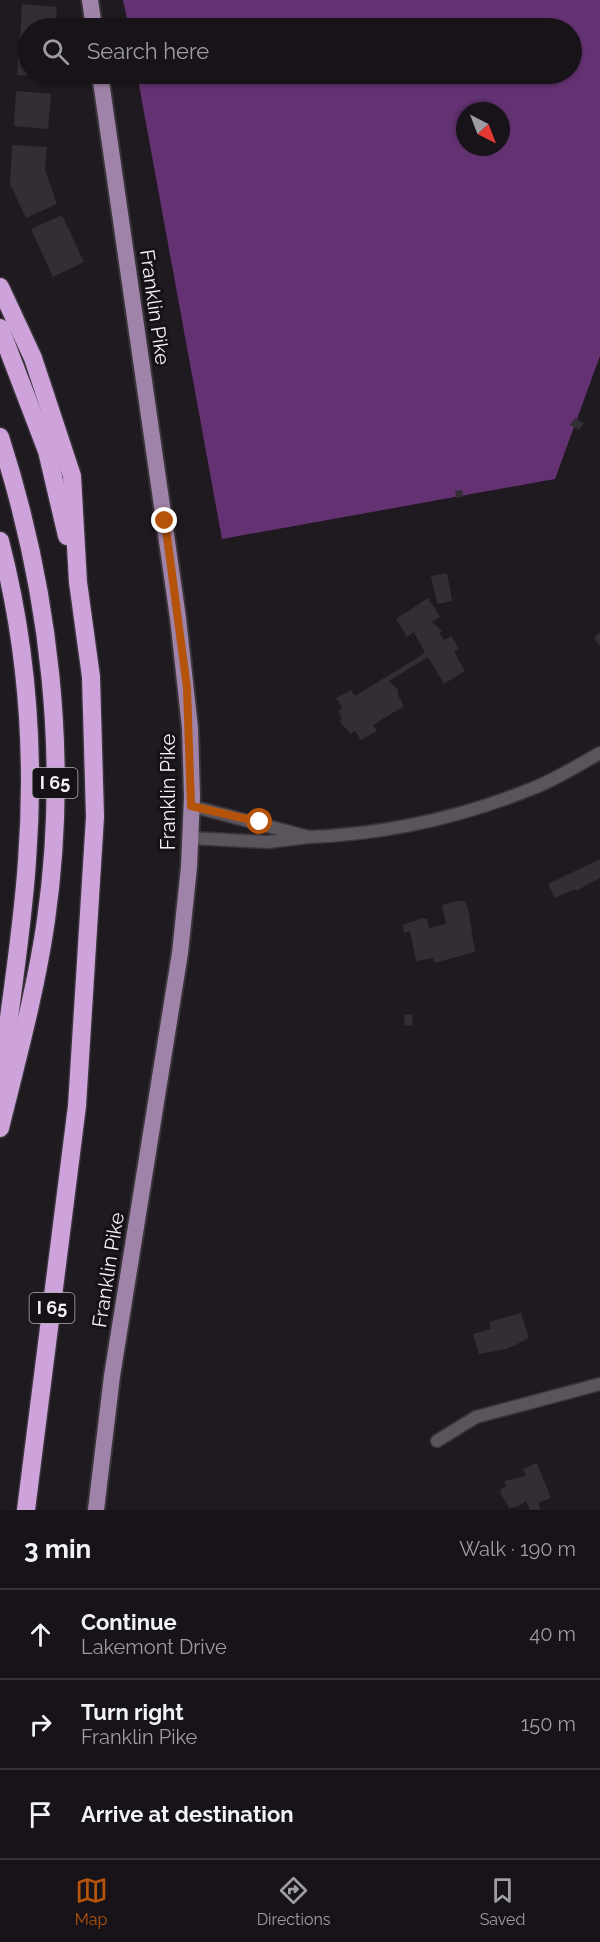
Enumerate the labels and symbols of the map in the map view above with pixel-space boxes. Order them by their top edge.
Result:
north arrow [456,102,510,156]
street label: Franklin Pike [135,248,175,367]
route end [151,507,177,533]
street label: Franklin Pike [156,734,180,850]
road number: I 65 [32,768,78,798]
route start [246,808,272,834]
street label: Franklin Pike [87,1210,129,1329]
road number: I 65 [29,1293,74,1323]

